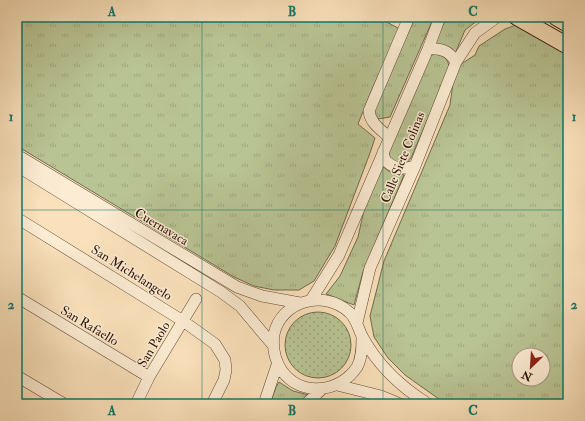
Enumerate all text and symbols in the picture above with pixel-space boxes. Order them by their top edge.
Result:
text: A [107,4,117,20]
text: B [288,4,296,20]
text: C [468,4,478,20]
text: 1 [9,109,14,125]
street label: Calle Siete Colinas [377,109,429,205]
text: 1 [572,109,577,125]
street label: Cuernavaca [132,205,192,249]
street label: San Michelangelo [88,242,175,304]
text: 2 [8,297,15,313]
text: 2 [571,297,578,313]
street label: San Rafaello [58,302,121,349]
street label: San Paolo [134,319,174,370]
north arrow [511,347,551,387]
text: N [519,367,535,384]
text: A [107,403,117,419]
text: B [288,403,296,419]
text: C [468,403,478,419]

